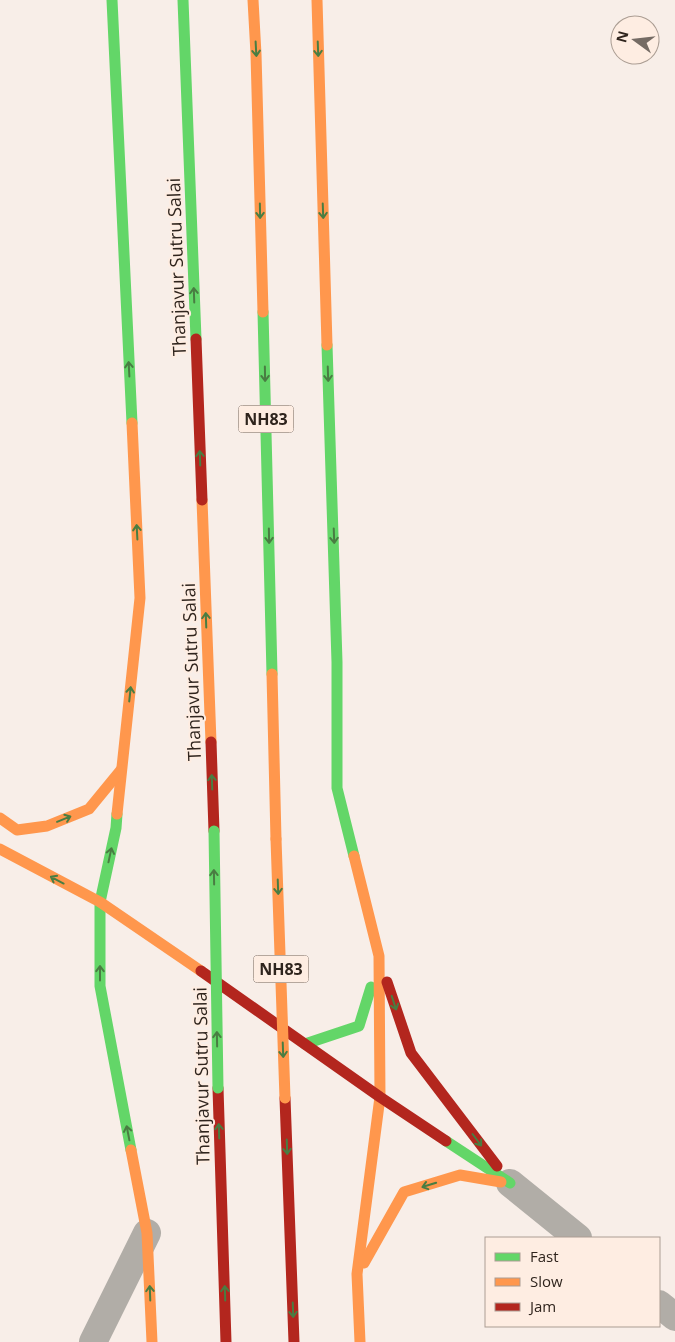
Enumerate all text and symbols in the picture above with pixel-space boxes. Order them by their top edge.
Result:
north arrow [610,15,660,65]
text: N [611,29,633,44]
one-way arrow [252,40,261,56]
one-way arrow [314,40,323,56]
street label: Thanjavur Sutru Salai [161,178,191,356]
one-way arrow [256,203,265,219]
one-way arrow [319,203,328,219]
one-way arrow [190,288,199,304]
one-way arrow [124,362,134,378]
one-way arrow [260,365,269,381]
one-way arrow [324,365,333,381]
road number: NH83 [238,406,294,432]
one-way arrow [196,450,205,466]
one-way arrow [132,524,141,540]
one-way arrow [264,528,273,544]
one-way arrow [329,528,338,544]
street label: Thanjavur Sutru Salai [176,583,206,761]
one-way arrow [202,612,211,628]
one-way arrow [125,686,134,702]
one-way arrow [207,775,217,791]
one-way arrow [56,814,71,824]
one-way arrow [106,847,116,863]
one-way arrow [210,869,219,885]
one-way arrow [50,875,65,884]
one-way arrow [273,879,283,895]
road number: NH83 [254,956,308,982]
one-way arrow [95,965,105,981]
street label: Thanjavur Sutru Salai [187,987,215,1165]
one-way arrow [390,994,400,1010]
one-way arrow [212,1031,222,1048]
one-way arrow [279,1041,288,1057]
one-way arrow [214,1123,224,1140]
one-way arrow [123,1125,132,1141]
one-way arrow [472,1133,483,1146]
one-way arrow [282,1139,291,1155]
one-way arrow [421,1180,437,1190]
legend [485,1237,660,1327]
text: Fast [530,1246,559,1266]
text: Slow [530,1271,563,1291]
one-way arrow [145,1286,154,1302]
one-way arrow [220,1286,229,1302]
text: Jam [528,1296,556,1316]
one-way arrow [288,1301,297,1317]

